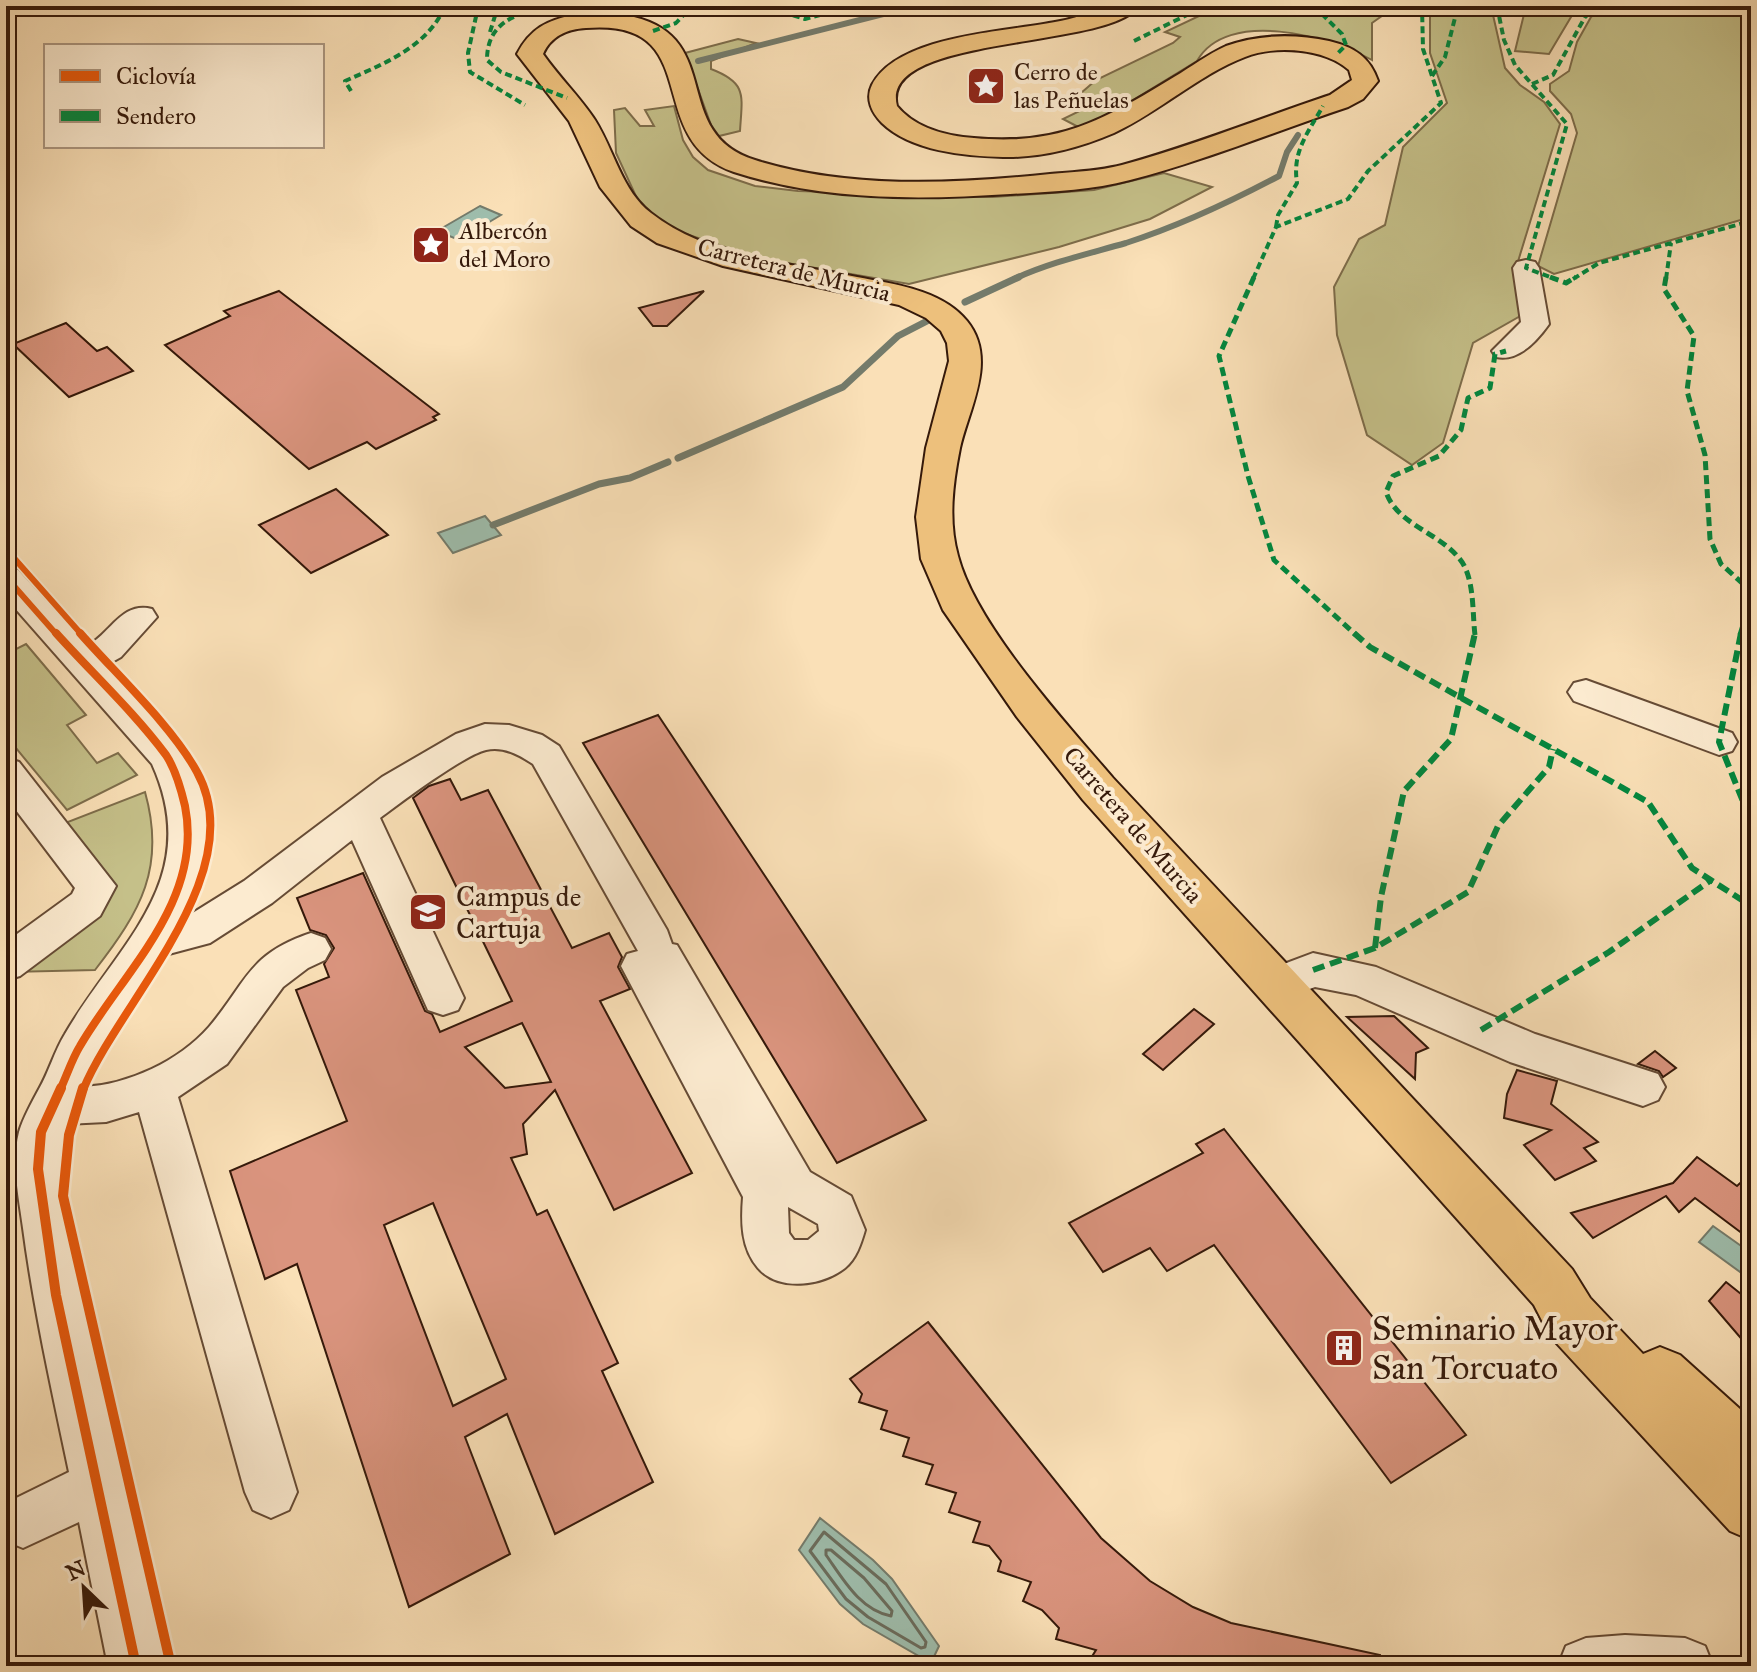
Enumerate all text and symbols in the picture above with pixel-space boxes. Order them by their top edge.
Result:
legend [44,44,324,148]
place label: Cerro de las Peñuelas [1014,57,1129,115]
text: Ciclovía [116,61,197,91]
place icon: Cerro de las Peñuelas [965,65,1007,107]
text: Sendero [116,101,196,131]
place label: Albercón del Moro [458,216,551,274]
place icon: Albercón del Moro [410,224,452,266]
street label: Carretera de Murcia [695,232,894,309]
street label: Carretera de Murcia [1057,741,1210,910]
place label: Campus de Cartuja [456,879,581,946]
school or university icon: Campus de Cartuja [407,891,449,933]
place label: Seminario Mayor San Torcuato [1372,1308,1618,1388]
building icon: Seminario Mayor San Torcuato [1323,1327,1365,1369]
north arrow [44,1548,124,1628]
text: N [62,1554,90,1587]

